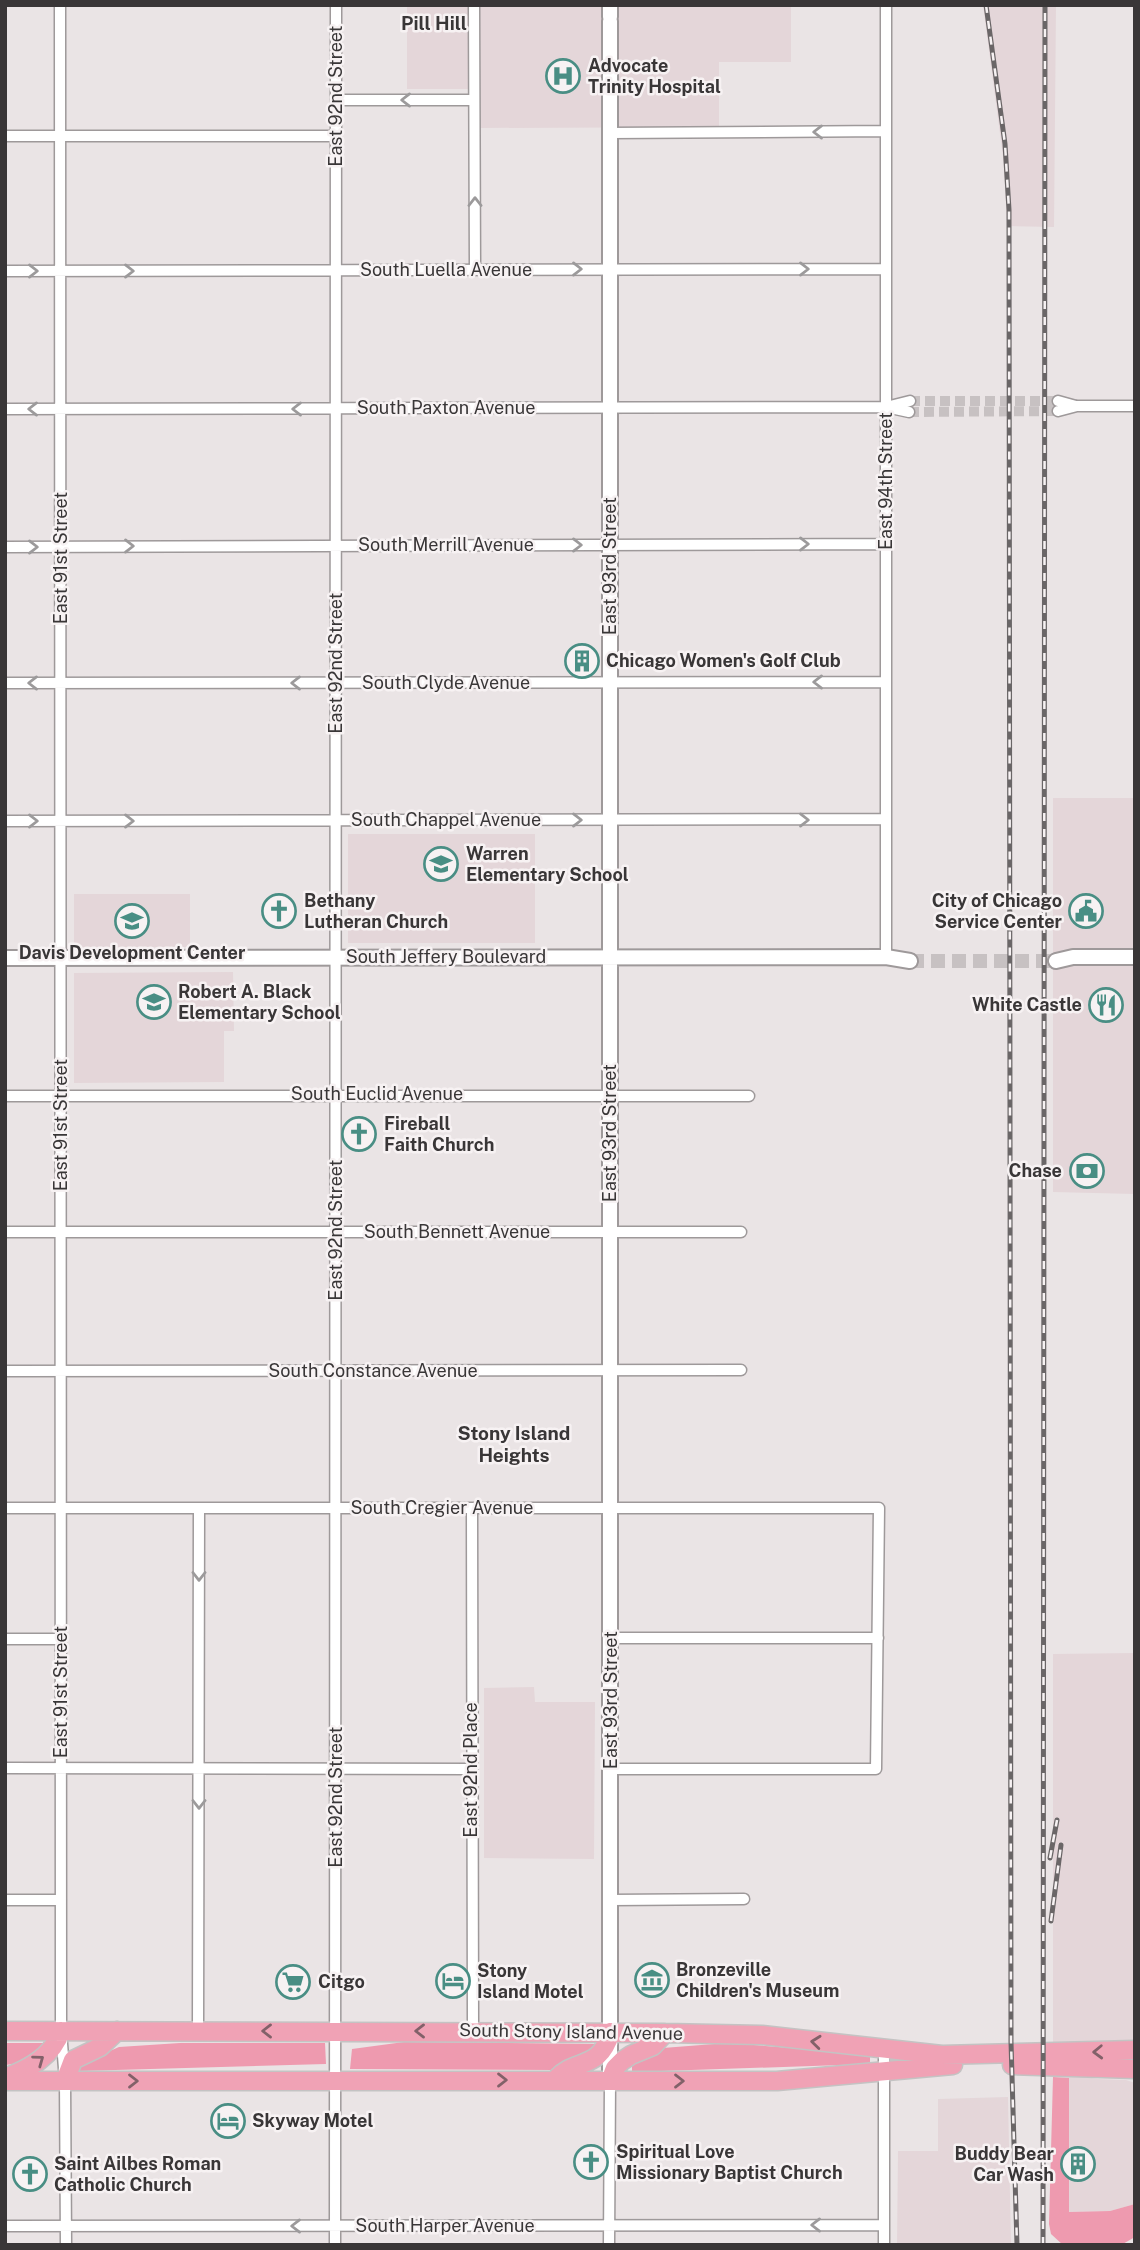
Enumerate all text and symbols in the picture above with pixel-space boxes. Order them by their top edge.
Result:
district label: Pill Hill [401,12,467,34]
street label: East 92nd Street [325,25,346,167]
place label: Advocate Trinity Hospital [588,55,721,97]
hospital icon: Advocate Trinity Hospital [544,57,582,95]
one-way arrow [400,92,411,108]
one-way arrow [812,124,823,139]
one-way arrow [467,196,483,206]
street label: South Luella Avenue [360,259,532,280]
one-way arrow [572,261,582,277]
one-way arrow [799,261,810,277]
one-way arrow [28,263,39,279]
one-way arrow [124,263,134,279]
street label: South Paxton Avenue [357,397,535,418]
one-way arrow [27,401,38,417]
one-way arrow [291,401,302,417]
street label: East 94th Street [875,412,896,550]
street label: East 91st Street [50,492,71,624]
street label: East 93rd Street [599,497,620,635]
street label: South Merrill Avenue [358,534,534,555]
one-way arrow [800,536,810,552]
one-way arrow [572,537,583,553]
one-way arrow [124,538,135,554]
one-way arrow [28,539,39,555]
street label: East 92nd Street [325,592,346,734]
building icon: Chicago Women's Golf Club [563,642,601,680]
place label: Chicago Women's Golf Club [606,650,841,671]
street label: South Clyde Avenue [362,672,530,693]
one-way arrow [812,674,823,690]
one-way arrow [27,675,38,691]
one-way arrow [291,675,301,691]
street label: South Chappel Avenue [351,809,541,830]
one-way arrow [572,812,583,828]
one-way arrow [800,812,810,828]
one-way arrow [28,813,39,829]
one-way arrow [124,813,135,829]
place label: Warren Elementary School [466,843,629,885]
school or university icon: Warren Elementary School [422,845,460,883]
place label: Bethany Lutheran Church [304,890,448,932]
place label: City of Chicago Service Center [932,890,1063,932]
church icon: Bethany Lutheran Church [260,892,298,930]
public building icon: City of Chicago Service Center [1067,892,1105,930]
school or university icon: Davis Development Center [113,902,151,940]
place label: Davis Development Center [19,942,246,963]
street label: South Jeffery Boulevard [346,946,546,967]
place label: Robert A. Black Elementary School [178,981,341,1023]
school or university icon: Robert A. Black Elementary School [135,983,173,1021]
restaurant icon: White Castle [1087,986,1125,1024]
place label: White Castle [972,994,1082,1015]
street label: East 91st Street [50,1059,71,1191]
street label: East 93rd Street [599,1064,620,1202]
street label: South Euclid Avenue [291,1083,463,1104]
place label: Fireball Faith Church [384,1113,494,1155]
church icon: Fireball Faith Church [340,1115,378,1153]
bank icon: Chase [1068,1152,1106,1190]
street label: East 92nd Street [325,1159,346,1301]
place label: Chase [1009,1160,1062,1181]
street label: South Bennett Avenue [364,1221,550,1242]
street label: South Constance Avenue [268,1360,478,1381]
district label: Stony Island Heights [458,1422,570,1466]
street label: South Cregier Avenue [351,1497,533,1518]
one-way arrow [191,1571,207,1582]
street label: East 91st Street [50,1626,71,1758]
street label: East 93rd Street [600,1631,621,1769]
street label: East 92nd Place [460,1702,481,1838]
street label: East 92nd Street [325,1726,346,1868]
one-way arrow [191,1799,207,1809]
place label: Bronzeville Children's Museum [676,1959,839,2001]
place label: Stony Island Motel [477,1960,584,2002]
museum icon: Bronzeville Children's Museum [633,1961,671,1999]
hotel icon: Stony Island Motel [434,1962,472,2000]
supermarket icon: Citgo [274,1963,312,2001]
place label: Citgo [318,1971,365,1992]
street label: South Stony Island Avenue [459,2019,683,2044]
one-way arrow [262,2023,272,2039]
one-way arrow [414,2023,425,2039]
one-way arrow [810,2034,822,2049]
one-way arrow [1093,2044,1104,2059]
one-way arrow [31,2056,43,2068]
one-way arrow [497,2072,508,2088]
one-way arrow [129,2073,139,2089]
one-way arrow [674,2073,684,2089]
hotel icon: Skyway Motel [209,2102,247,2140]
place label: Skyway Motel [252,2110,373,2131]
place label: Spiritual Love Missionary Baptist Church [616,2141,843,2183]
church icon: Spiritual Love Missionary Baptist Church [572,2143,610,2181]
place label: Buddy Bear Car Wash [955,2143,1055,2185]
building icon: Buddy Bear Car Wash [1059,2145,1097,2183]
place label: Saint Ailbes Roman Catholic Church [54,2153,221,2195]
church icon: Saint Ailbes Roman Catholic Church [11,2155,49,2193]
street label: South Harper Avenue [355,2215,535,2236]
one-way arrow [810,2217,820,2233]
one-way arrow [290,2218,301,2234]

